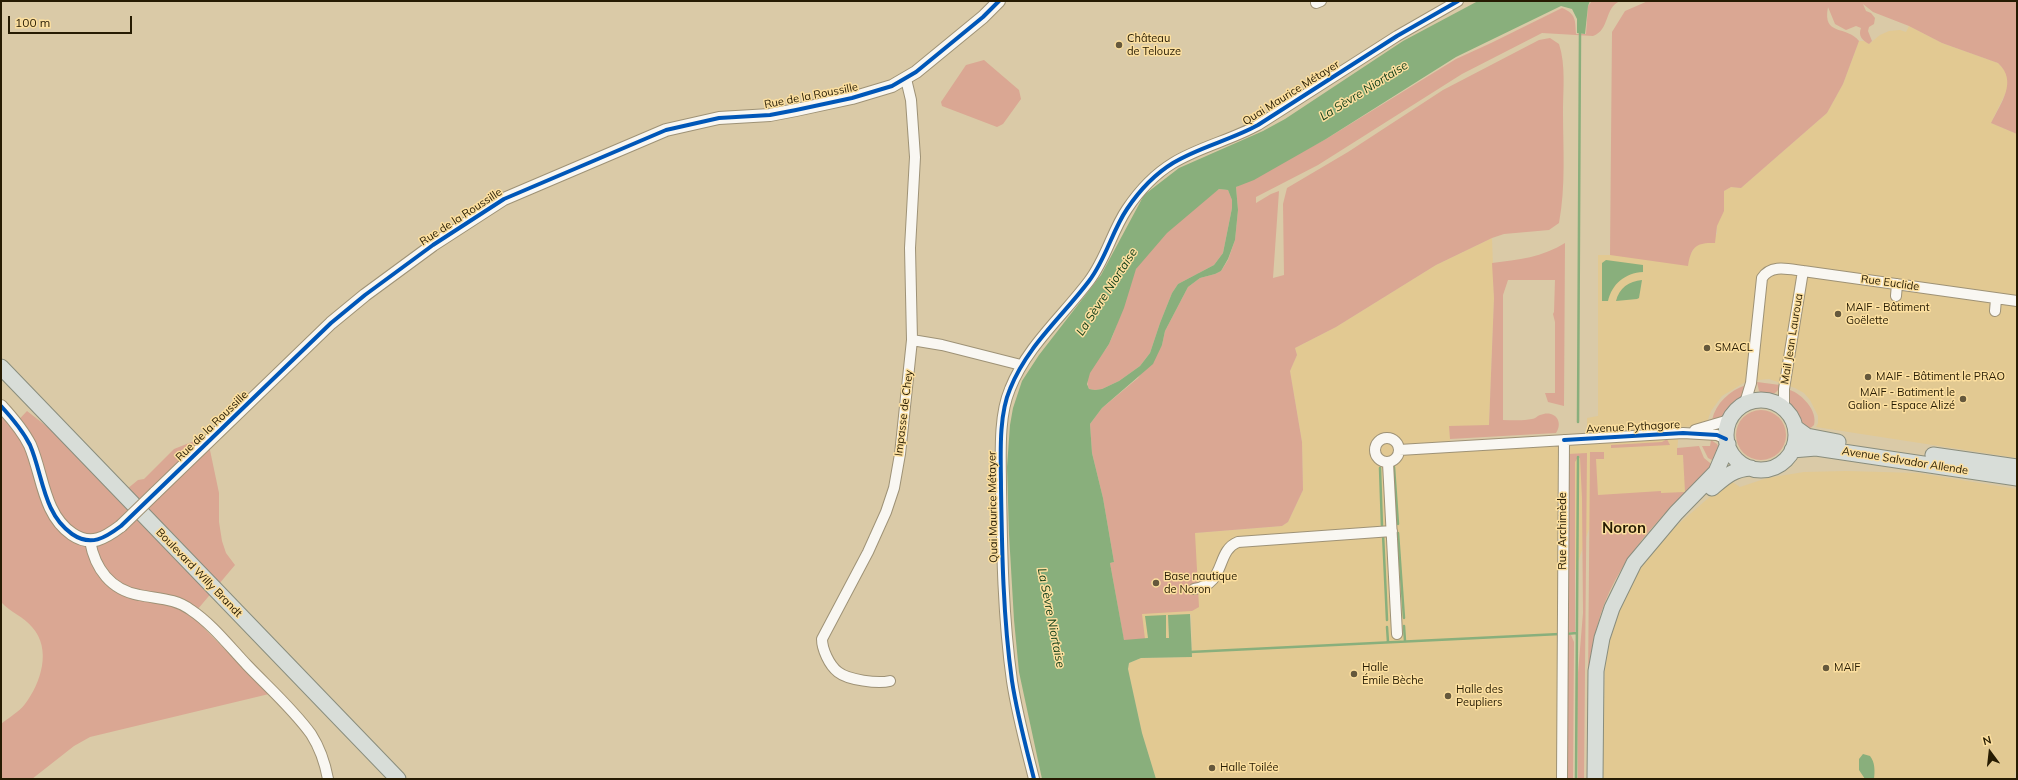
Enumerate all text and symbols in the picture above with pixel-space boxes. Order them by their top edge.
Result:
scale bar [10,8,134,34]
text: 100 m [15,15,50,30]
place label: Château de Telouze [1127,32,1181,58]
marker: Château de Telouze [1114,40,1124,50]
street label: Quai Maurice Métayer [1240,58,1342,128]
water label: La Sèvre Niortaise [1317,58,1411,124]
street label: Rue de la Roussille [763,80,859,112]
street label: Rue de la Roussille [417,186,505,248]
water label: La Sèvre Niortaise [1073,246,1141,338]
street label: Rue Euclide [1860,272,1920,294]
street label: Mail Jean Lauroua [1778,293,1806,385]
place label: MAIF - Bâtiment Goëlette [1846,301,1929,327]
marker: MAIF - Bâtiment Goëlette [1833,309,1843,319]
place label: SMACL [1715,341,1753,355]
marker: SMACL [1702,343,1712,353]
street label: Impasse de Chey [892,369,916,457]
place label: MAIF - Bâtiment le PRAO [1876,370,2005,384]
marker: MAIF - Bâtiment le PRAO [1863,372,1873,382]
place label: MAIF - Batiment le Galion - Espace Alizé [1848,386,1955,412]
street label: Rue de la Roussille [173,388,251,464]
marker: MAIF - Batiment le Galion - Espace Alizé [1958,394,1968,404]
street label: Avenue Pythagore [1586,418,1680,436]
street label: Avenue Salvador Allende [1841,444,1969,478]
street label: Quai Maurice Métayer [985,451,1001,563]
street label: Rue Archimède [1556,492,1570,570]
district label: Noron [1602,519,1646,537]
street label: Boulevard Willy Brandt [153,526,245,620]
water label: La Sèvre Niortaise [1034,567,1068,669]
place label: Base nautique de Noron [1164,570,1237,596]
marker: Base nautique de Noron [1151,578,1161,588]
place label: Halle Émile Bèche [1362,661,1424,687]
place label: MAIF [1834,661,1861,675]
marker: MAIF [1821,663,1831,673]
marker: Halle Émile Bèche [1349,669,1359,679]
place label: Halle des Peupliers [1456,683,1503,709]
marker: Halle des Peupliers [1443,691,1453,701]
north arrow [1970,732,2010,772]
text: N [1981,733,1993,748]
place label: Halle Toilée [1220,761,1278,775]
marker: Halle Toilée [1207,763,1217,773]

